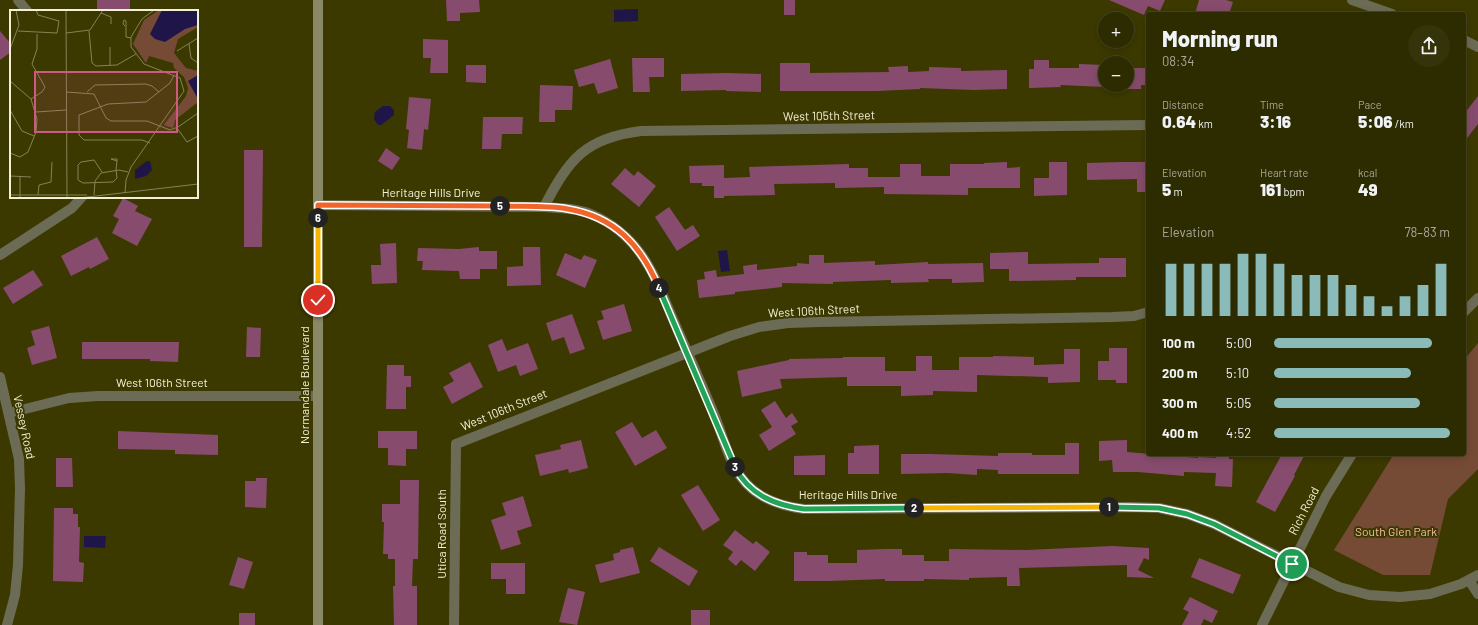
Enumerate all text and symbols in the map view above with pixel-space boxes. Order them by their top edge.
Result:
inset map [10,10,198,198]
map controls [1098,12,1134,92]
button: + [1098,12,1134,48]
text: Morning run [1162,25,1278,51]
button: share [1408,25,1450,67]
text: 08:34 [1162,53,1194,69]
button: − [1098,56,1134,92]
text: Distance [1162,98,1204,111]
text: Time [1260,98,1284,111]
text: Pace [1358,98,1382,111]
street label: West 105th Street [783,107,875,123]
text: 0.64 [1162,111,1196,131]
text: 3:16 [1260,111,1291,131]
text: 5:06 [1358,111,1393,131]
text: km [1196,117,1213,130]
text: /km [1393,117,1414,130]
text: Elevation [1162,166,1206,179]
text: Heart rate [1260,166,1308,179]
text: kcal [1358,166,1377,179]
text: 5 [1162,179,1171,199]
text: 161 [1260,179,1281,199]
text: 49 [1358,179,1378,199]
street label: Heritage Hills Drive [382,185,480,199]
text: m [1171,185,1183,198]
text: bpm [1281,185,1305,198]
pin: 5 [490,196,510,216]
text: 5 [497,199,503,212]
pin: 6 [308,208,328,228]
text: 6 [315,211,321,224]
text: Elevation [1162,224,1214,240]
text: 78–83 m [1404,224,1450,240]
pin: 4 [649,278,669,298]
text: 4 [656,281,662,294]
pin [301,283,335,317]
icon: check [307,289,329,311]
street label: West 106th Street [768,301,860,319]
street label: Normandale Boulevard [297,326,311,444]
text: 100 m [1162,335,1195,351]
text: 5:00 [1226,335,1252,351]
text: 200 m [1162,365,1198,381]
text: 5:10 [1226,365,1249,381]
street label: West 106th Street [116,375,208,389]
street label: West 106th Street [458,385,549,433]
street label: Vessey Road [11,394,39,460]
text: 300 m [1162,395,1197,411]
text: 5:05 [1226,395,1251,411]
text: 400 m [1162,425,1198,441]
text: 4:52 [1226,425,1251,441]
pin: 3 [725,457,745,477]
text: 3 [732,460,738,473]
street label: Rich Road [1285,484,1321,537]
street label: Heritage Hills Drive [799,487,897,501]
street label: Utica Road South [434,489,448,579]
pin: 1 [1099,497,1119,517]
pin: 2 [904,498,924,518]
text: 1 [1107,500,1111,513]
text: 2 [911,501,917,514]
park label: South Glen Park [1355,524,1437,538]
pin [1275,547,1309,581]
icon: arrive [1281,553,1303,575]

